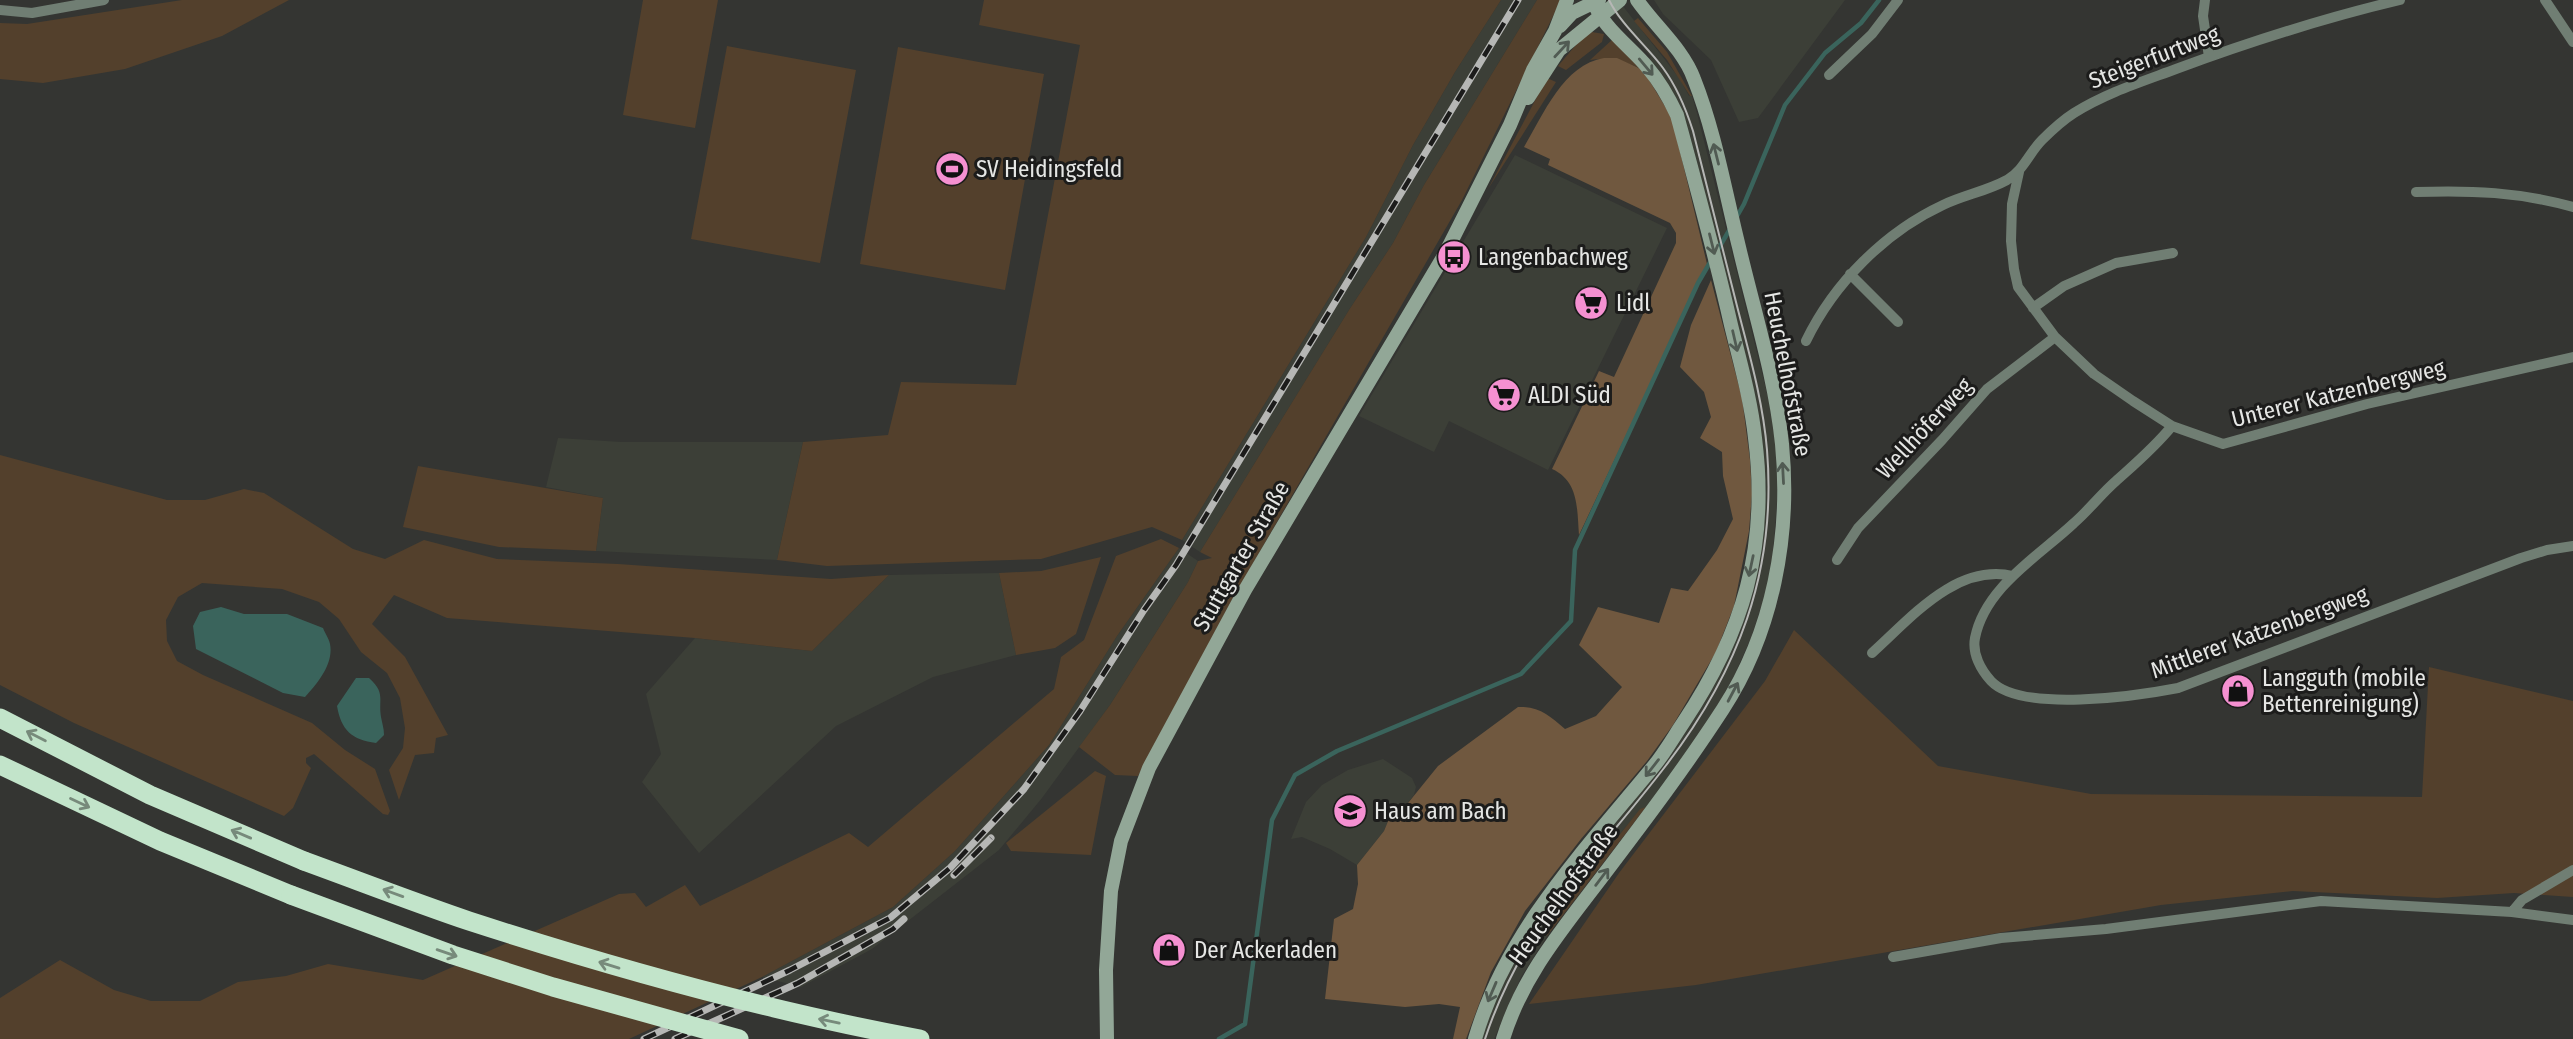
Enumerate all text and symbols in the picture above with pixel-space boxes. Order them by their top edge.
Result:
street label: Steigerfurtweg [2085,19,2223,95]
one-way arrow [1554,41,1571,58]
one-way arrow [1638,58,1654,76]
one-way arrow [1709,143,1722,166]
sports icon: SV Heidingsfeld [933,150,971,188]
place label: SV Heidingsfeld [976,155,1122,183]
one-way arrow [1706,232,1719,255]
bus stop icon: Langenbachweg [1435,238,1473,276]
place label: Langenbachweg [1478,243,1628,271]
supermarket icon: Lidl [1572,284,1610,322]
place label: Lidl [1616,289,1650,317]
street label: Heuchelhofstraße [1758,289,1818,459]
one-way arrow [1729,329,1742,352]
street label: Unterer Katzenbergweg [2228,353,2448,433]
street label: Wellhöferweg [1870,371,1978,484]
supermarket icon: ALDI Süd [1485,376,1523,414]
place label: ALDI Süd [1528,381,1611,409]
one-way arrow [1777,462,1790,485]
street label: Stuttgarter Straße [1187,476,1295,636]
one-way arrow [1744,554,1758,577]
street label: Mittlerer Katzenbergweg [2147,580,2372,684]
place label: Langguth (mobile Bettenreinigung) [2262,664,2426,718]
shop icon: Langguth (mobile Bettenreinigung) [2219,672,2257,710]
one-way arrow [1726,682,1740,702]
one-way arrow [26,729,47,743]
one-way arrow [1644,758,1660,776]
school or university icon: Haus am Bach [1331,792,1369,830]
one-way arrow [69,797,90,810]
place label: Haus am Bach [1374,797,1507,825]
street label: Heuchelhofstraße [1502,818,1624,970]
one-way arrow [231,827,253,840]
one-way arrow [1594,869,1609,887]
one-way arrow [382,886,404,898]
shop icon: Der Ackerladen [1150,931,1188,969]
place label: Der Ackerladen [1194,936,1337,964]
one-way arrow [436,948,458,960]
one-way arrow [598,957,620,970]
one-way arrow [1485,981,1498,1002]
one-way arrow [818,1013,841,1027]

